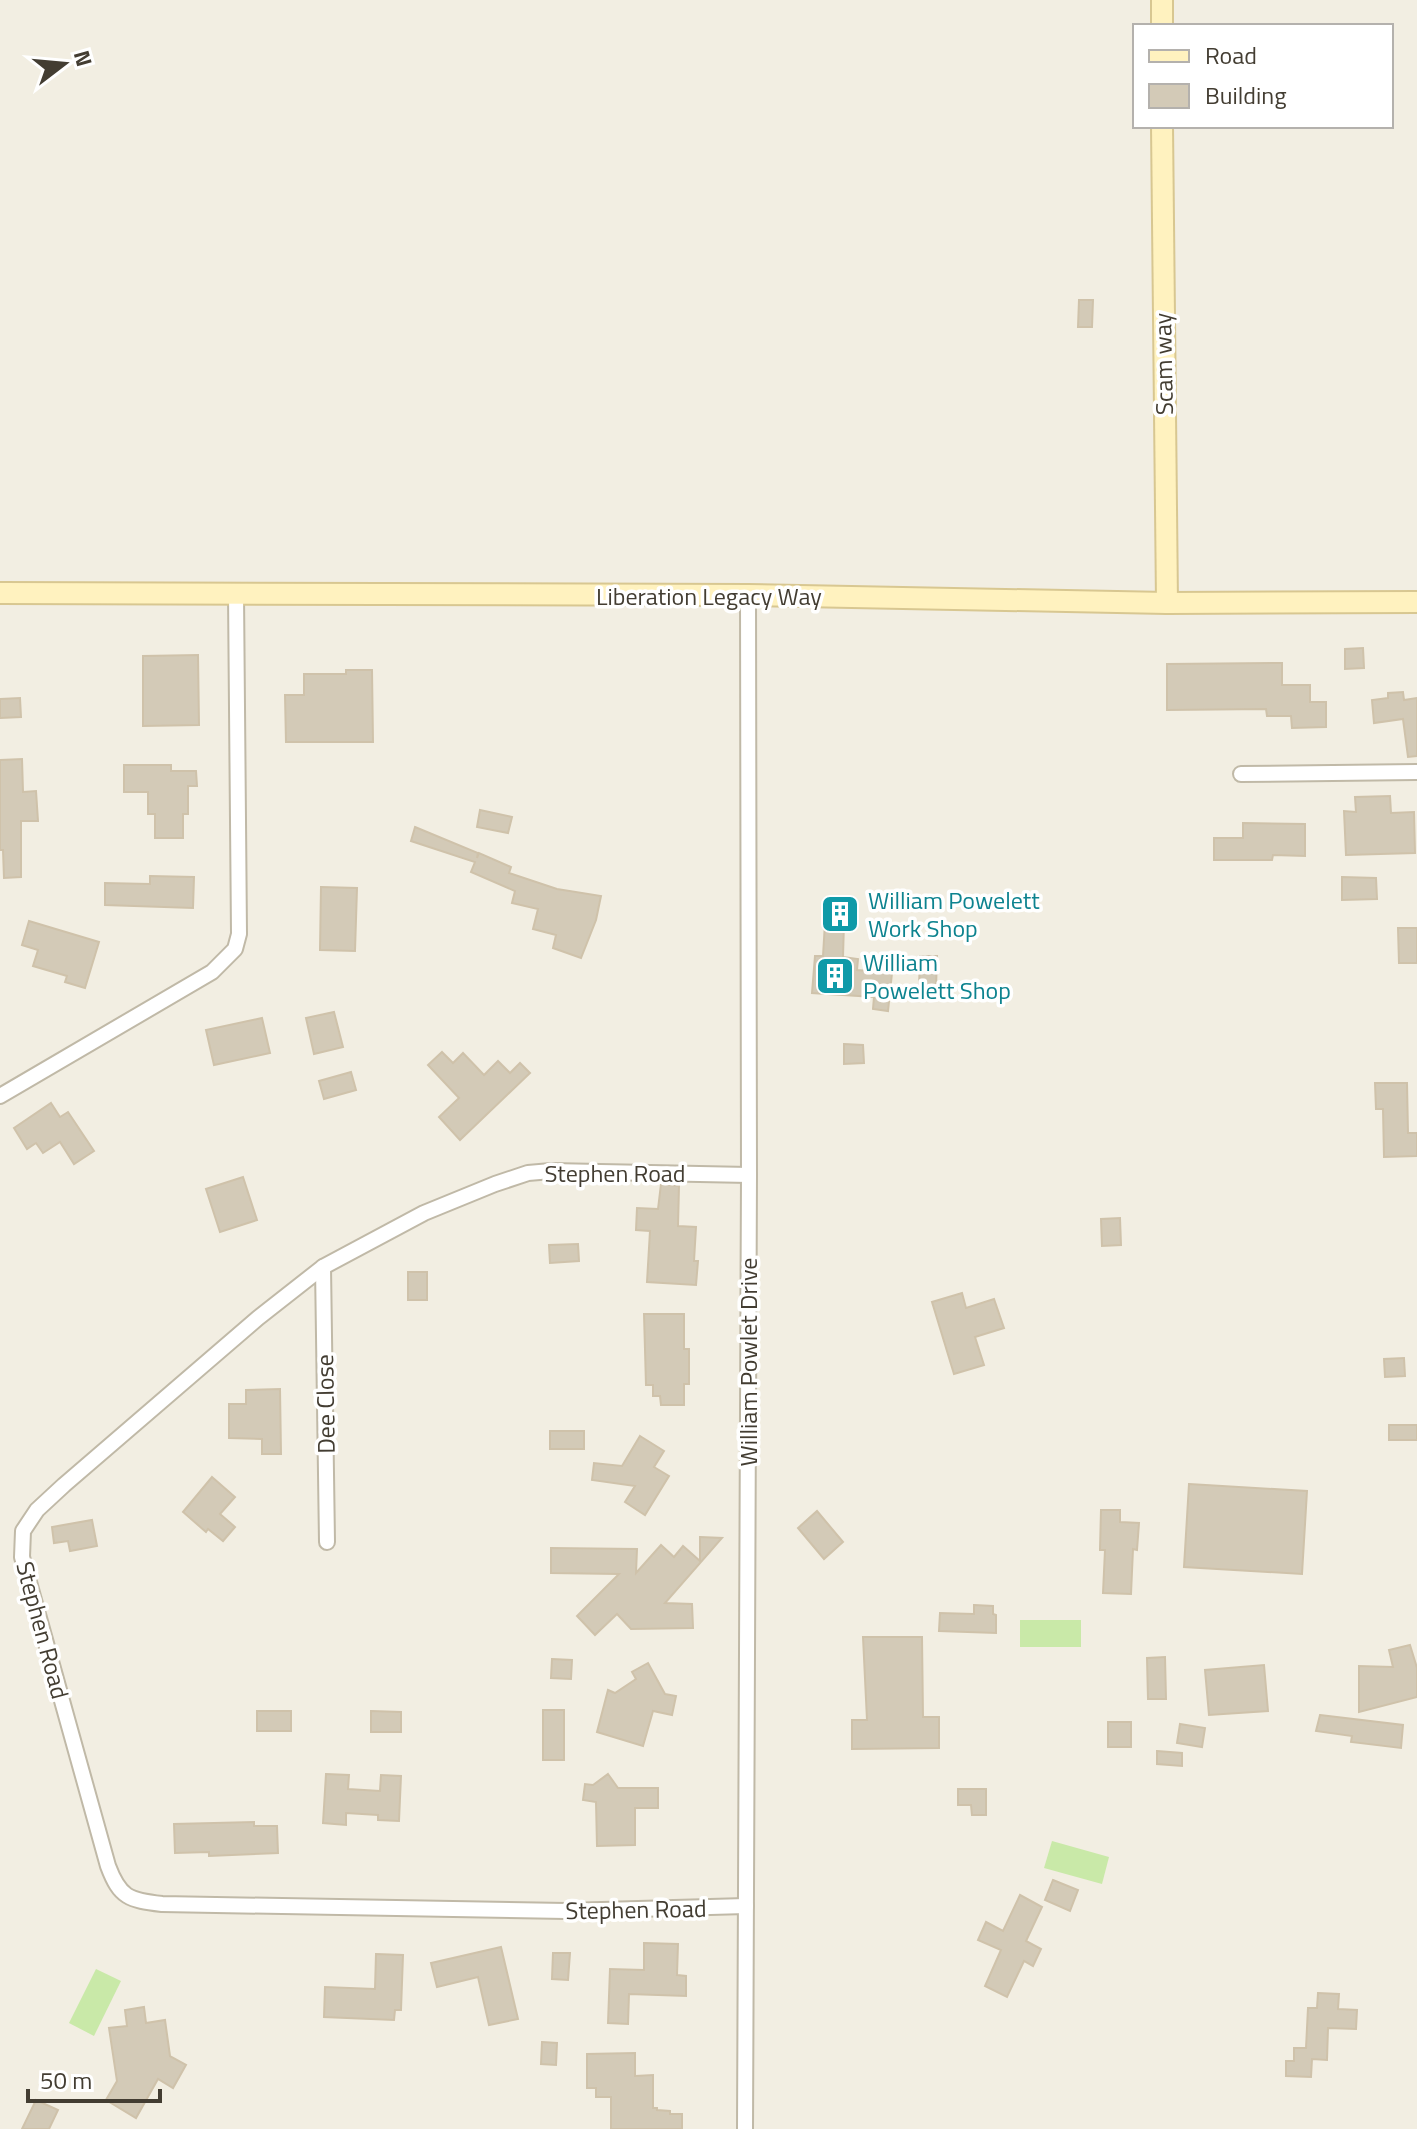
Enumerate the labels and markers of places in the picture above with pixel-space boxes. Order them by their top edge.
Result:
place label: William Powelett Work Shop [868,882,1040,946]
building icon: William Powelett Work Shop [819,893,861,935]
place label: William Powelett Shop [863,944,1011,1008]
building icon: William Powelett Shop [814,955,856,997]

